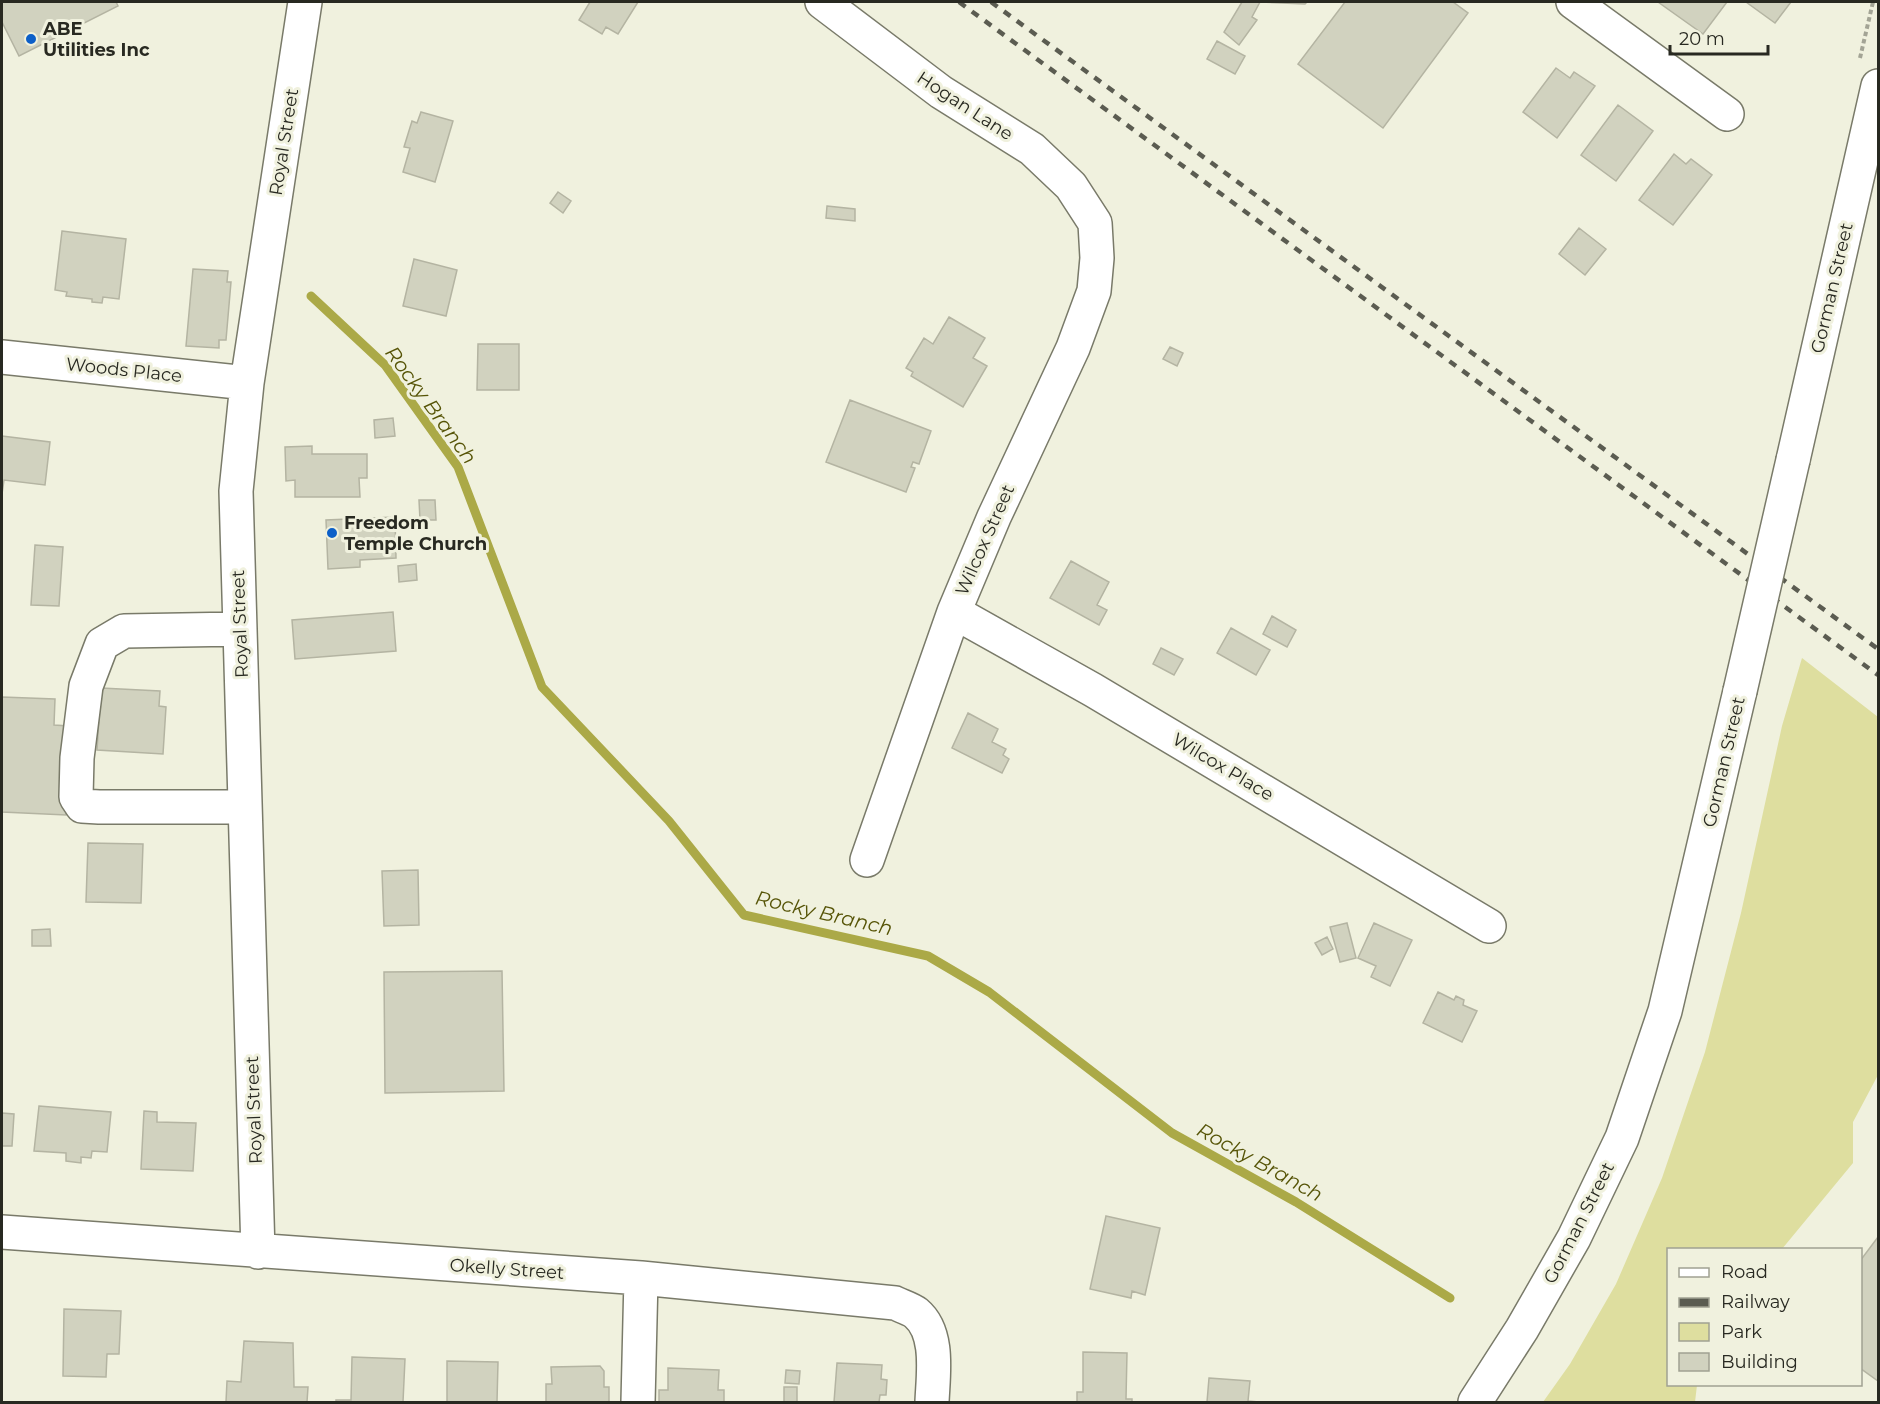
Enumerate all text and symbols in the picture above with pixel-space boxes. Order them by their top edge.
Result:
place label: ABE Utilities Inc [42,18,150,61]
scale bar [1670,18,1768,56]
text: 20 m [1679,28,1725,50]
marker: ABE Utilities Inc [24,32,38,46]
street label: Hogan Lane [913,67,1017,145]
street label: Royal Street [265,87,303,197]
street label: Gorman Street [1806,221,1858,355]
water label: Rocky Branch [380,341,482,469]
street label: Woods Place [65,353,183,387]
street label: Wilcox Street [951,481,1019,599]
place label: Freedom Temple Church [344,512,487,555]
marker: Freedom Temple Church [325,526,339,540]
street label: Royal Street [227,570,253,678]
street label: Gorman Street [1698,695,1750,829]
street label: Wilcox Place [1169,728,1278,806]
water label: Rocky Branch [753,886,895,940]
street label: Royal Street [241,1056,267,1164]
water label: Rocky Branch [1193,1118,1327,1206]
street label: Gorman Street [1539,1159,1619,1287]
legend [1667,1248,1862,1386]
street label: Okelly Street [449,1254,565,1284]
text: Road [1721,1261,1768,1283]
text: Railway [1721,1291,1790,1313]
text: Park [1721,1321,1762,1343]
text: Building [1721,1351,1798,1373]

